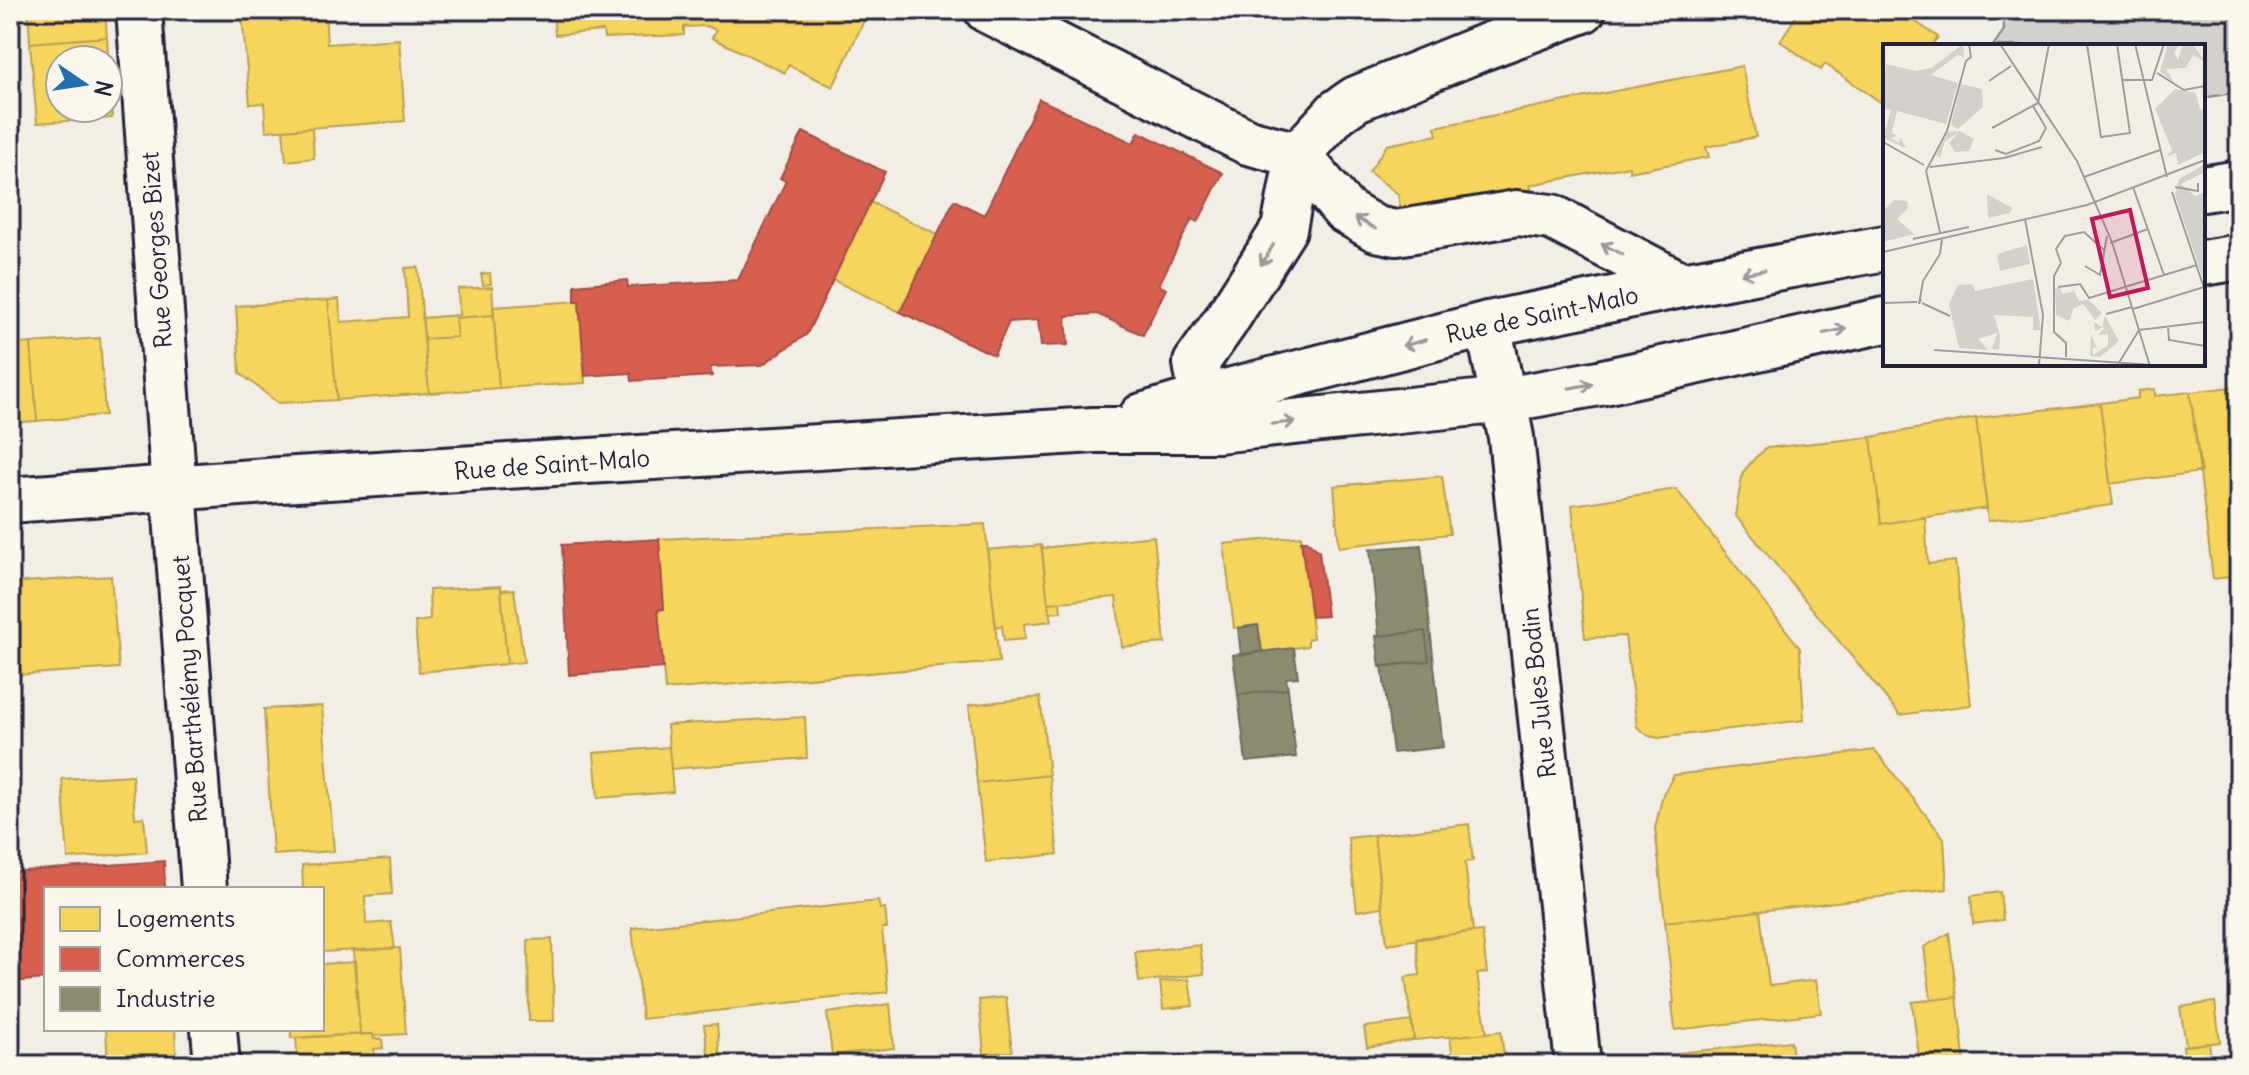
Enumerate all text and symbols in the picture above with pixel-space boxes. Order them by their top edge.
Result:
north arrow [44,44,124,124]
inset map [1883,44,2205,366]
text: N [88,78,119,99]
street label: Rue Georges Bizet [134,151,178,349]
one-way arrow [1353,214,1377,230]
one-way arrow [1601,241,1625,257]
one-way arrow [1259,243,1275,266]
one-way arrow [1741,265,1766,280]
street label: Rue de Saint-Malo [1443,279,1641,349]
one-way arrow [1822,323,1848,338]
one-way arrow [1402,336,1428,351]
one-way arrow [1568,378,1594,393]
one-way arrow [1269,416,1296,431]
street label: Rue de Saint-Malo [453,442,651,486]
street label: Rue Barthélémy Pocquet [165,554,213,824]
street label: Rue Jules Bodin [1514,606,1562,780]
legend [44,887,324,1031]
text: Logements [116,903,235,933]
text: Commerces [116,943,245,973]
text: Industrie [116,983,215,1013]

